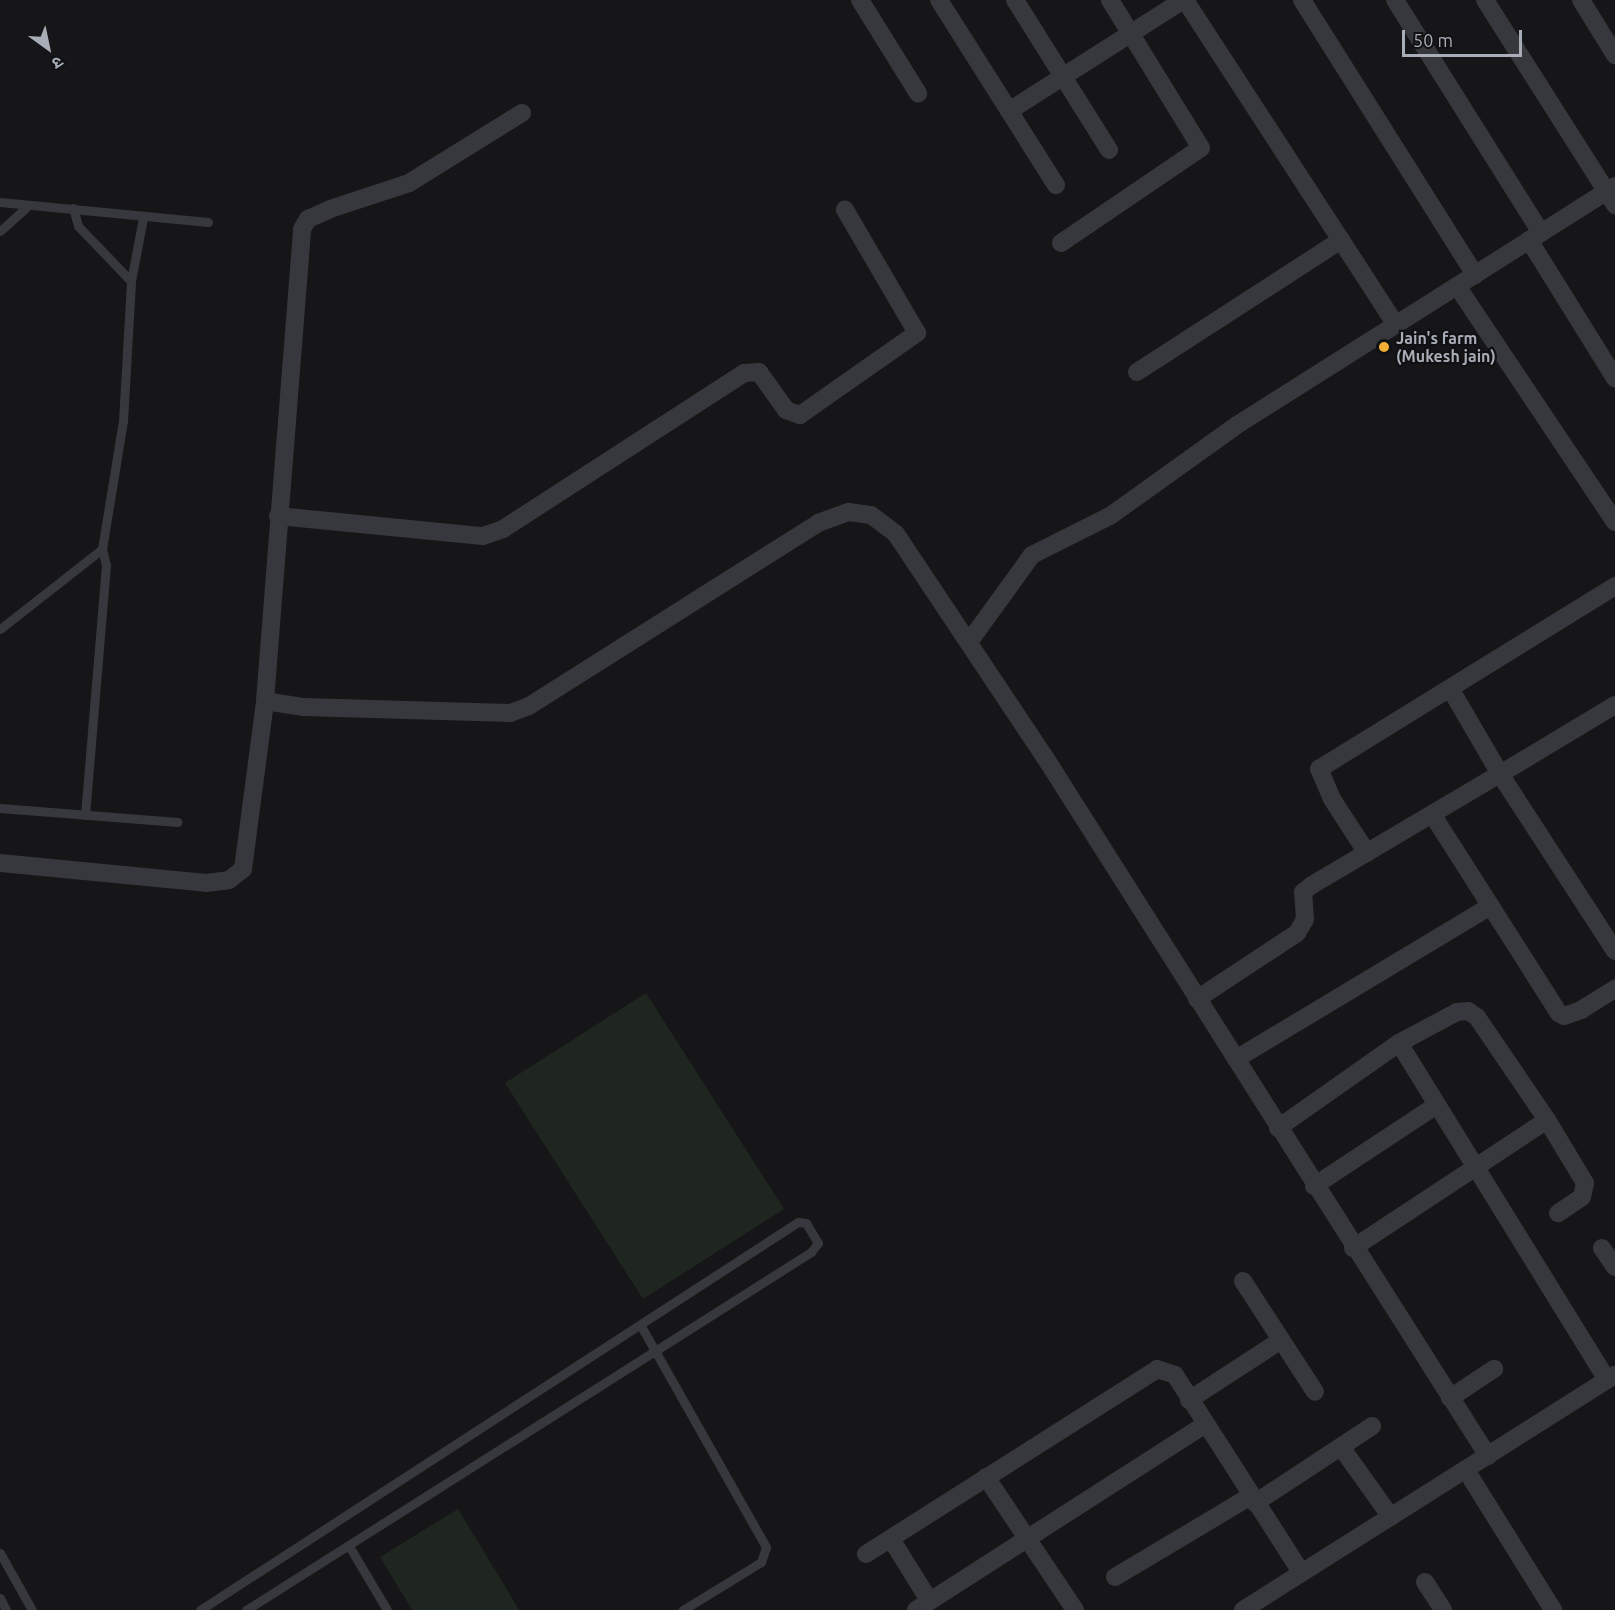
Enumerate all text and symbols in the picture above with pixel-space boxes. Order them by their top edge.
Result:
north arrow [18,18,78,78]
scale bar [1405,18,1525,56]
text: 50 m [1413,30,1453,50]
text: उ [49,53,67,73]
place label: Jain's farm (Mukesh jain) [1396,328,1496,366]
marker: Jain's farm (Mukesh jain) [1377,340,1391,354]

